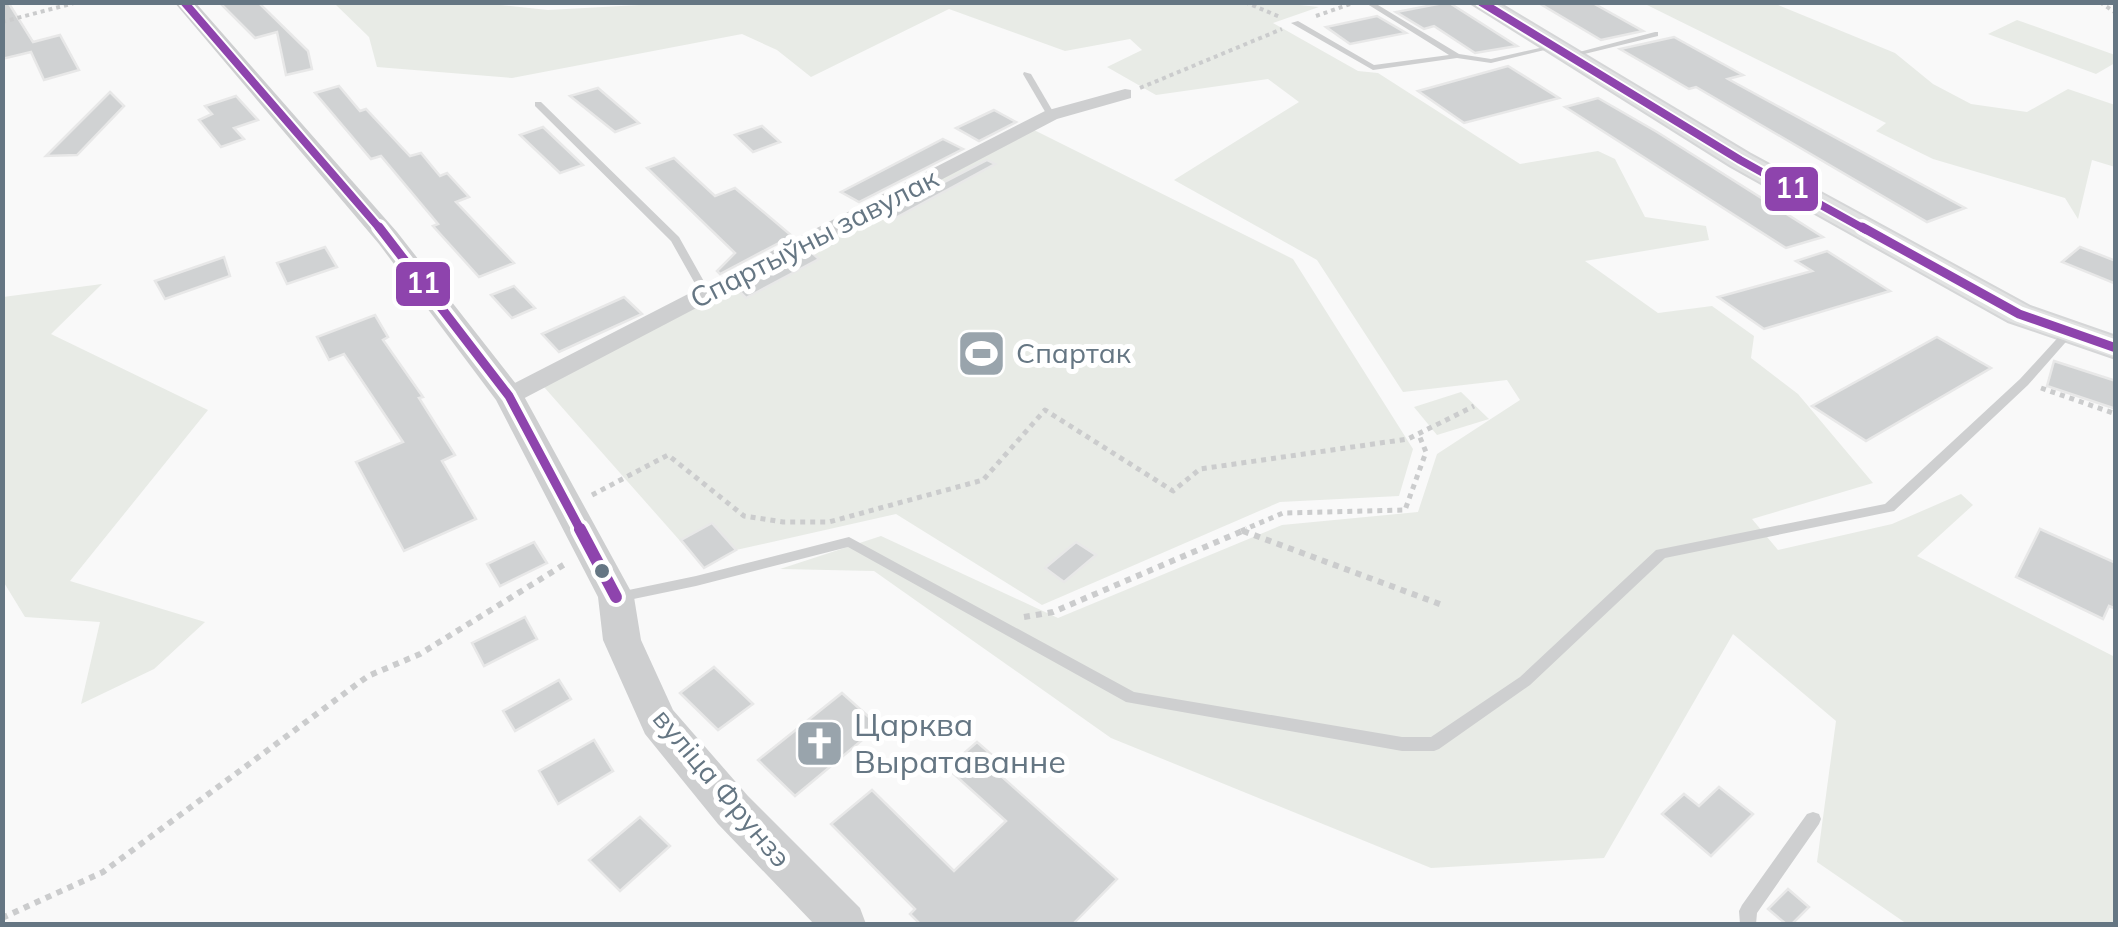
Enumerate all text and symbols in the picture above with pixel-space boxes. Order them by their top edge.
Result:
street label: Спартыўны завулак [684,159,944,315]
line badge: 11 [1763,165,1820,213]
text: 11 [1775,170,1809,205]
line badge: 11 [394,260,452,308]
text: 11 [406,265,440,300]
sports icon: Спартак [955,327,1007,379]
place label: Спартак [1016,335,1132,370]
unlabelled marker [592,561,612,581]
street label: вуліца Фрунзэ [646,701,799,874]
place label: Царква Выратаванне [854,704,1066,781]
church icon: Царква Выратаванне [793,717,845,769]

